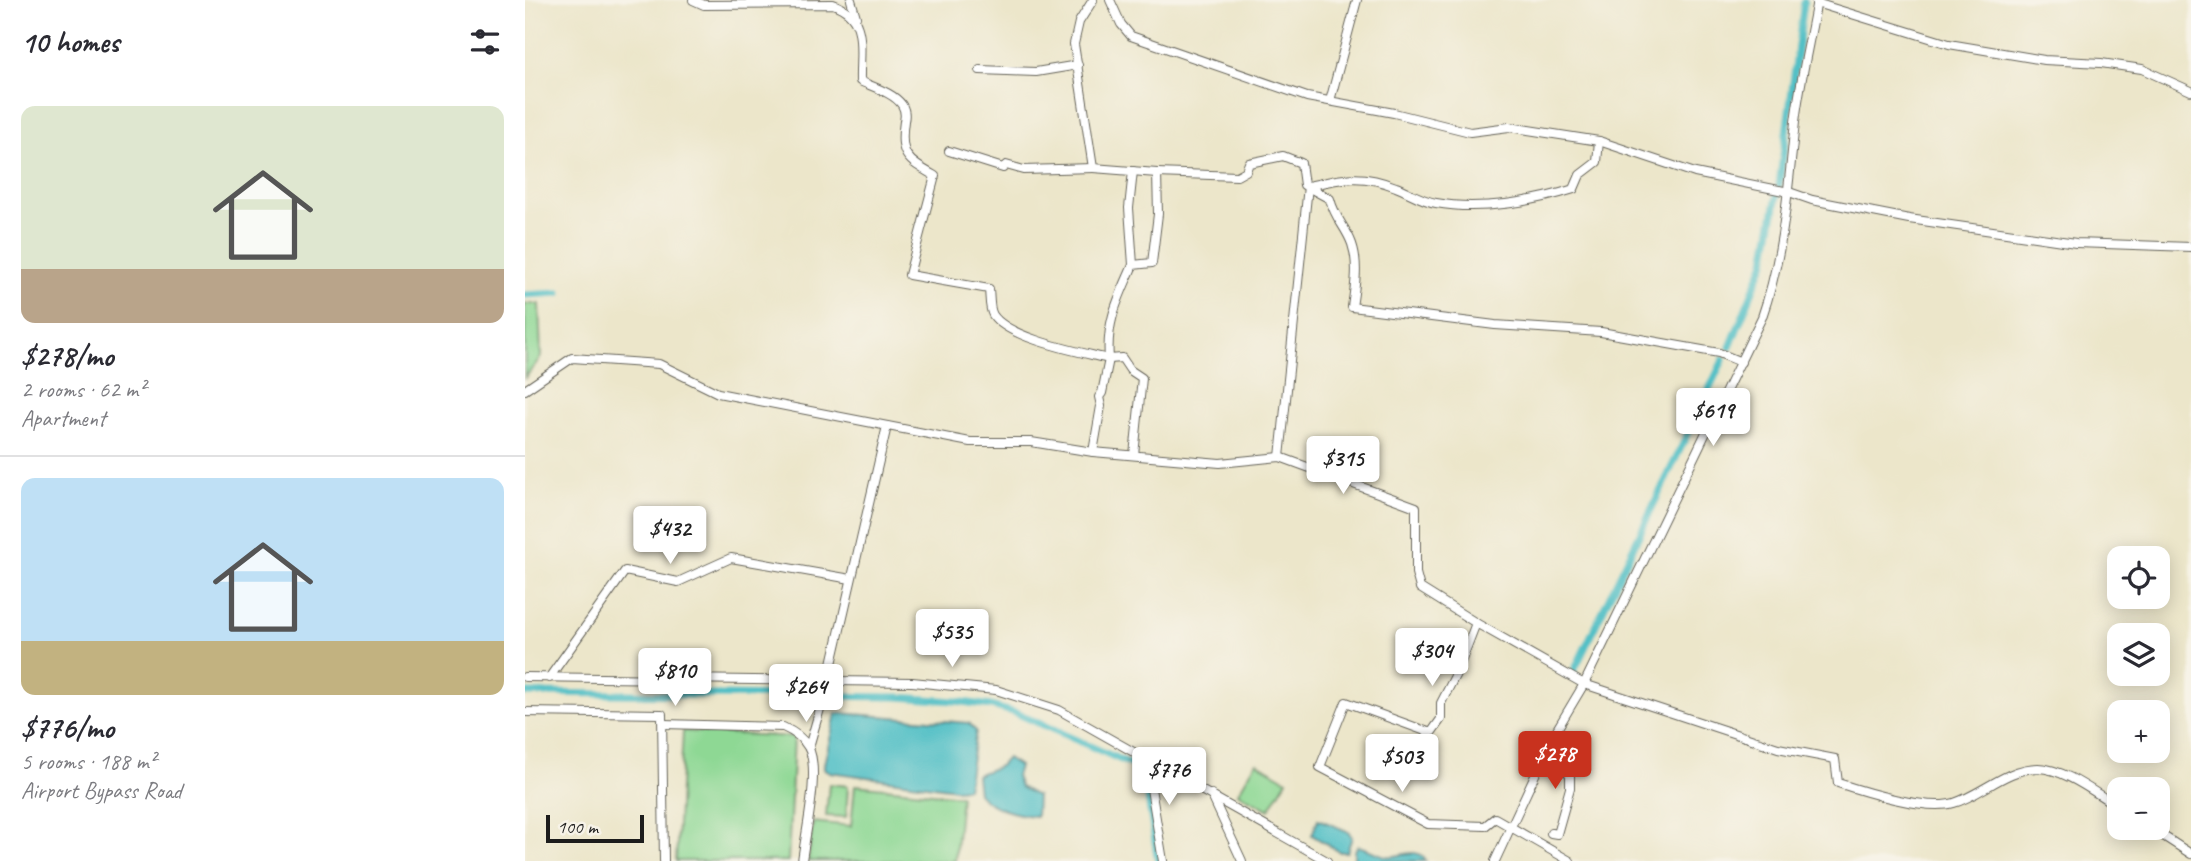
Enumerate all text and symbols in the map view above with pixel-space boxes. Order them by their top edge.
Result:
text: 10 homes [21,23,119,61]
icon: filters [466,23,504,61]
icon: home [200,152,326,278]
text: $278/mo [21,337,113,375]
text: 2 rooms · 62 m² [21,375,145,404]
pin: $619 [1672,388,1754,448]
text: $619 [1692,396,1734,425]
text: Apartment [21,404,106,433]
pin: $315 [1302,436,1384,496]
text: $315 [1322,444,1364,473]
pin: $432 [629,506,711,566]
text: $432 [649,514,691,543]
icon: home [200,524,326,650]
map controls [2107,546,2170,840]
button: locate [2107,546,2170,609]
pin: $535 [911,610,993,669]
text: $535 [932,617,972,646]
button: layers [2107,623,2170,686]
pin: $304 [1391,628,1473,688]
text: $304 [1411,636,1453,665]
pin: $810 [634,648,716,708]
text: $810 [654,656,696,685]
pin: $264 [765,664,847,724]
text: $264 [785,672,827,701]
button: + [2107,700,2170,763]
text: $776/mo [21,709,114,747]
pin: $278 [1514,732,1596,791]
pin: $503 [1361,734,1443,794]
text: $278 [1534,739,1576,768]
text: $503 [1381,742,1423,771]
text: 5 rooms · 188 m² [21,747,156,776]
pin: $776 [1128,748,1210,807]
text: $776 [1148,755,1190,784]
text: Airport Bypass Road [21,776,182,805]
button: − [2107,777,2170,840]
scale bar [546,812,644,844]
text: 100 m [557,815,598,839]

